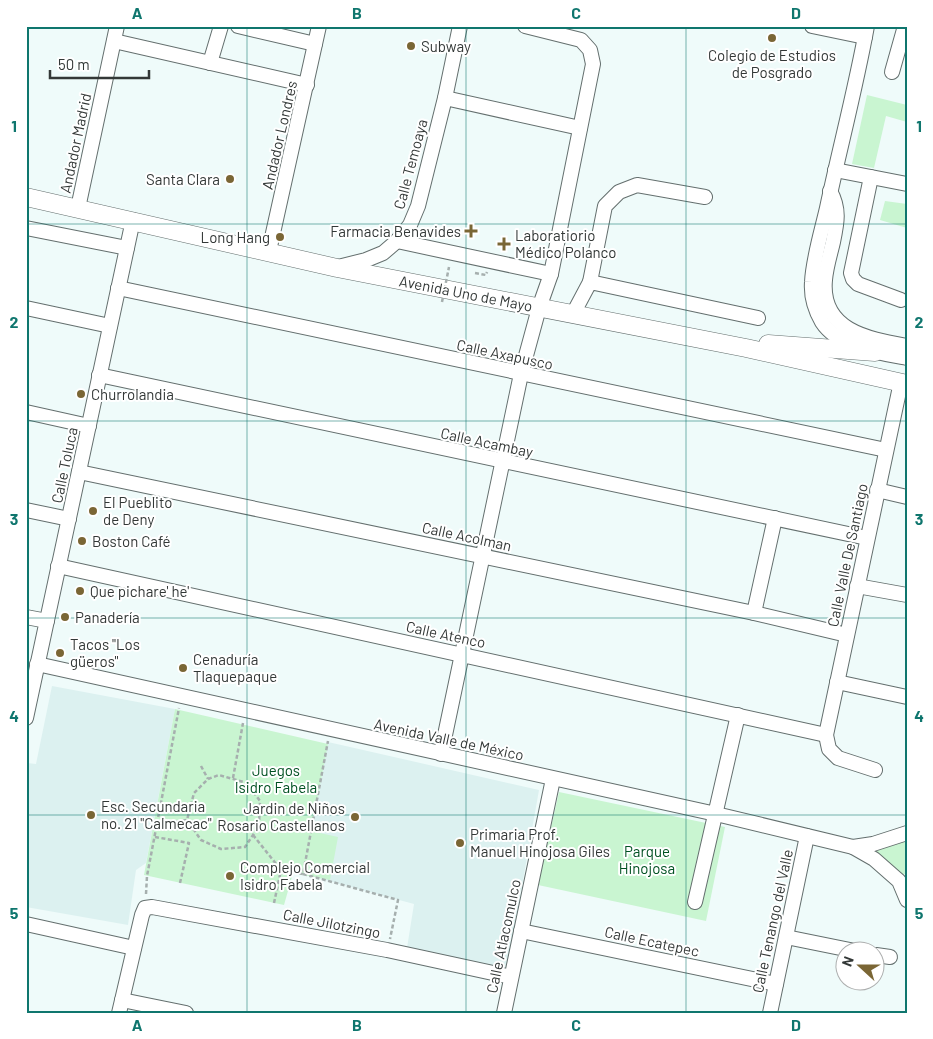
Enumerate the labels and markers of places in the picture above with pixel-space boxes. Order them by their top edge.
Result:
marker: Colegio de Estudios de Posgrado [766,32,778,44]
place label: Subway [421,37,471,55]
marker: Subway [405,40,417,52]
place label: Colegio de Estudios de Posgrado [708,46,836,81]
place label: Santa Clara [146,170,220,188]
marker: Santa Clara [224,173,236,185]
place label: Farmacia Benavides [330,222,461,240]
marker: Farmacia Benavides [465,225,477,237]
place label: Laboratiorio Médico Polanco [515,226,616,261]
place label: Long Hang [201,228,270,246]
marker: Long Hang [274,231,286,243]
marker: Laboratiorio Médico Polanco [497,237,511,251]
place label: Churrolandia [91,385,174,403]
marker: Churrolandia [75,388,87,400]
place label: El Pueblito de Deny [103,493,172,528]
marker: El Pueblito de Deny [87,505,99,517]
place label: Boston Café [92,532,171,550]
marker: Boston Café [76,535,88,547]
place label: Que pichare' he' [90,582,189,600]
marker: Que pichare' he' [74,585,86,597]
place label: Panadería [75,608,140,626]
marker: Panadería [59,611,71,623]
place label: Tacos "Los güeros" [70,635,140,670]
marker: Tacos "Los güeros" [54,647,66,659]
place label: Cenaduría Tlaquepaque [193,650,277,685]
marker: Cenaduría Tlaquepaque [177,662,189,674]
place label: Esc. Secundaria no. 21 "Calmecac" [101,797,212,832]
place label: Jardin de Niños Rosario Castellanos [217,799,345,834]
marker: Esc. Secundaria no. 21 "Calmecac" [85,809,97,821]
marker: Jardin de Niños Rosario Castellanos [349,811,361,823]
place label: Primaria Prof. Manuel Hinojosa Giles [470,825,610,860]
marker: Primaria Prof. Manuel Hinojosa Giles [454,837,466,849]
place label: Complejo Comercial Isidro Fabela [240,858,370,893]
marker: Complejo Comercial Isidro Fabela [224,870,236,882]

